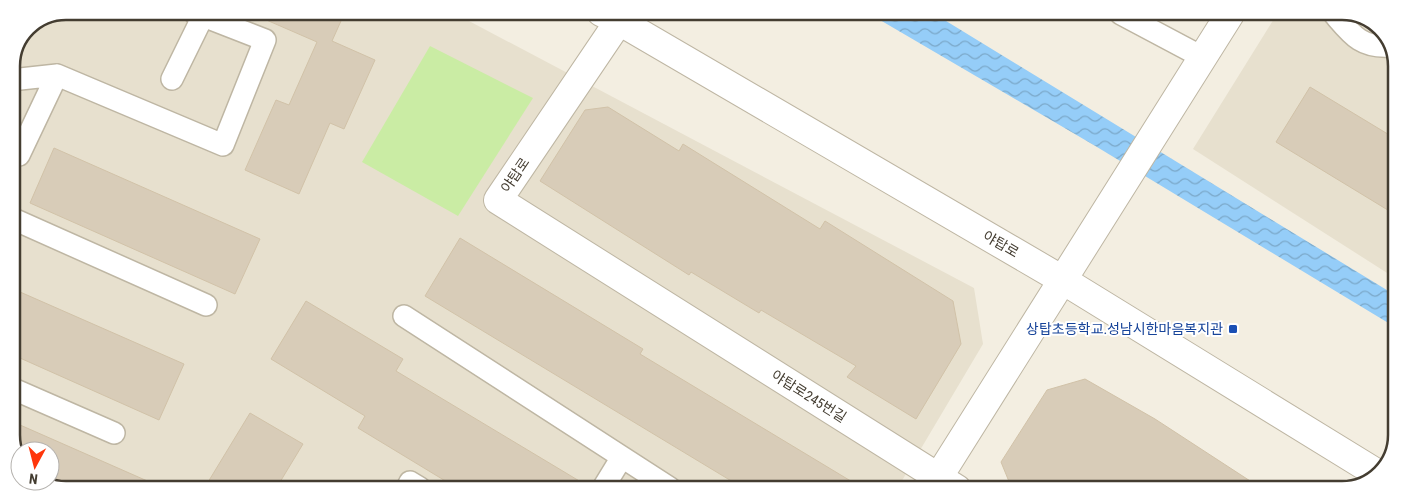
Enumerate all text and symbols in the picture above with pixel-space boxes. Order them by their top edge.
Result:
street label: 야탑로 [498,154,533,195]
street label: 야탑로 [980,227,1022,261]
place label: 상탑초등학교.성남시한마음복지관 [1026,321,1223,337]
marker: 상탑초등학교.성남시한마음복지관 [1227,323,1239,335]
street label: 야탑로245번길 [769,367,849,425]
north arrow [10,441,60,491]
text: N [28,470,39,487]

